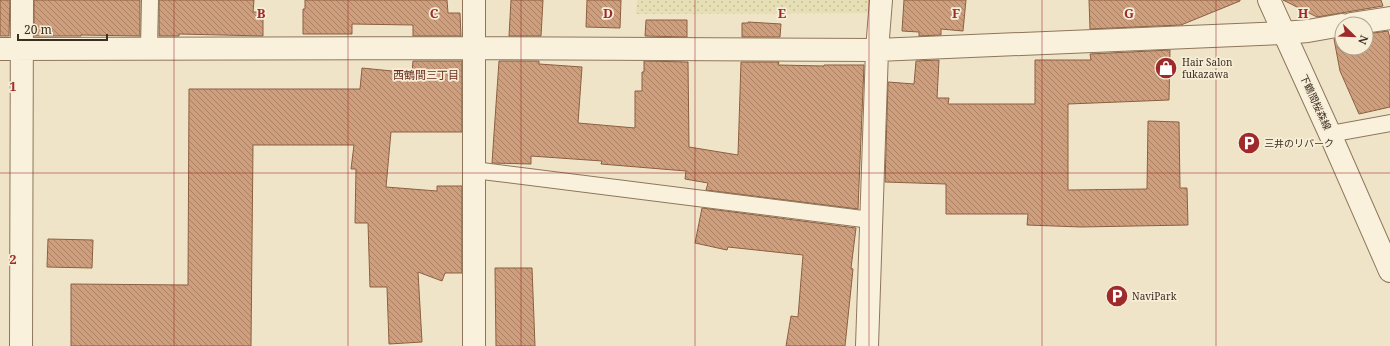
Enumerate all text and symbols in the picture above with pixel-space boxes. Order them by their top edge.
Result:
text: B [257,4,266,22]
text: C [430,4,439,22]
text: D [603,4,613,22]
text: E [778,4,787,22]
text: F [952,4,960,22]
text: G [1124,4,1134,22]
text: H [1298,4,1309,22]
scale bar [18,16,107,42]
north arrow [1334,16,1374,56]
text: 20 m [24,21,52,38]
text: N [1355,33,1372,47]
shop icon: Hair Salon fukazawa [1153,55,1179,81]
place label: Hair Salon fukazawa [1182,55,1233,81]
district label: 西鶴間三丁目 [393,67,459,82]
street label: 下鶴間桜森線 [1297,72,1335,132]
text: 1 [9,77,17,95]
parking icon: 三井のリパーク [1236,130,1262,156]
place label: 三井のリパーク [1264,136,1334,150]
text: 2 [9,250,17,268]
parking icon: NaviPark [1104,283,1130,309]
place label: NaviPark [1132,289,1177,303]

